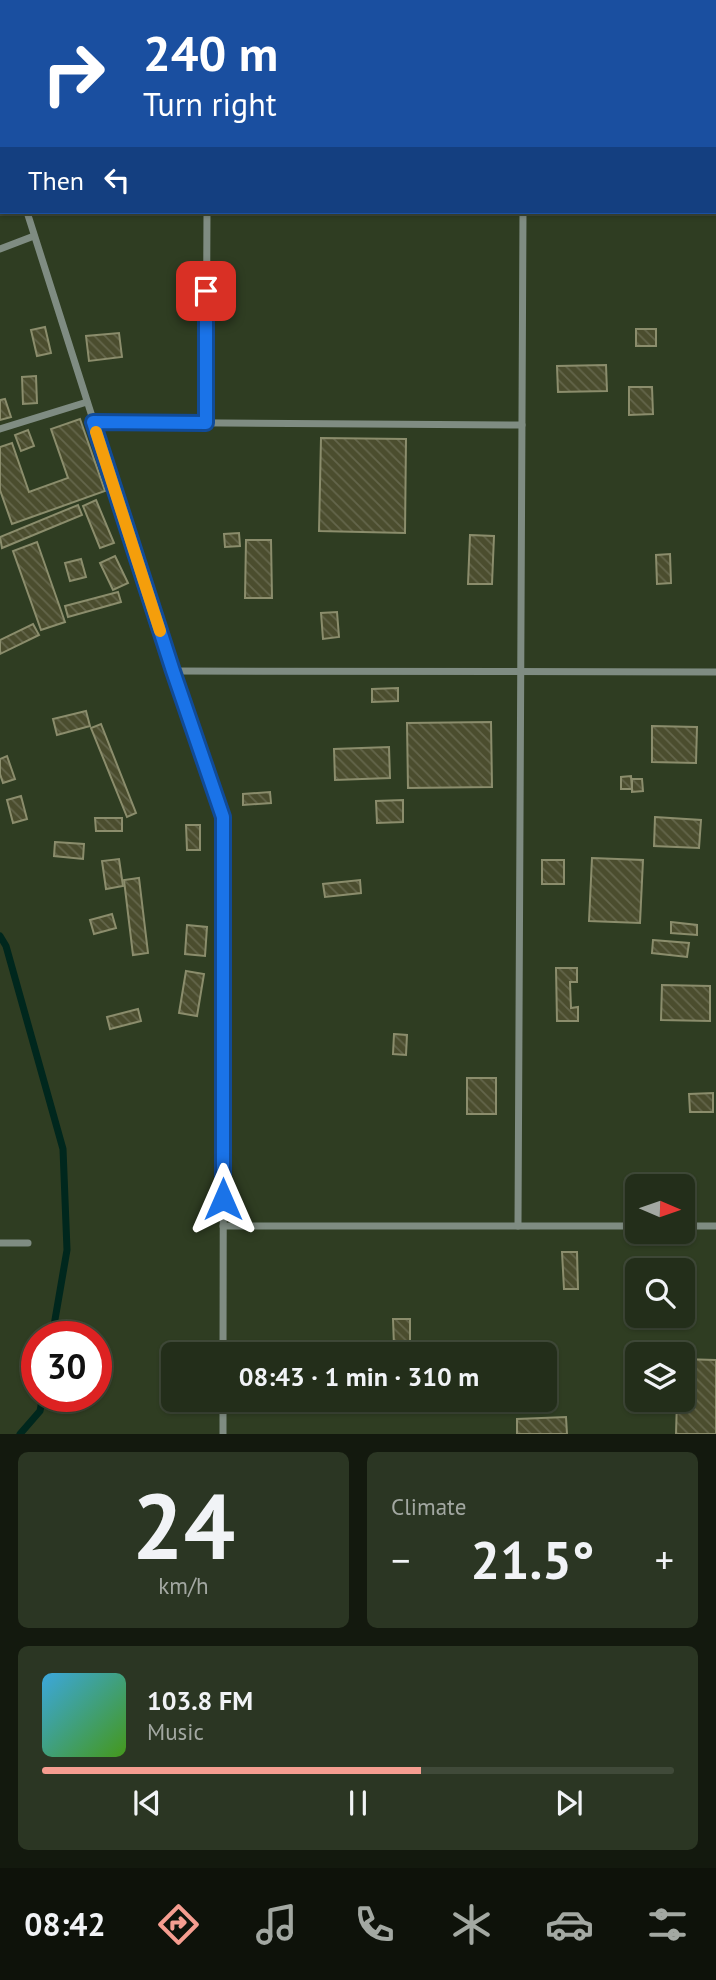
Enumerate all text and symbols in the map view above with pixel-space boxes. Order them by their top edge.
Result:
text: 240 m [143,21,278,85]
icon: right [28,28,119,119]
text: Turn right [143,83,277,125]
icon: left [98,161,136,199]
text: Then [28,164,84,197]
pin [176,261,236,321]
icon: arrive [187,272,225,310]
position arrow [186,1162,260,1236]
north arrow [625,1174,695,1244]
map controls [625,1174,695,1412]
button: search [625,1258,695,1328]
speed limit sign: 30 [21,1321,112,1412]
button: layers [625,1342,695,1412]
text: 08:43 · 1 min · 310 m [239,1360,479,1393]
text: 24 [132,1466,235,1584]
text: Climate [391,1492,466,1521]
text: 21.5° [471,1526,594,1593]
text: − [391,1535,410,1584]
text: + [655,1535,674,1584]
text: km/h [158,1571,209,1600]
text: 103.8 FM [147,1684,253,1717]
text: Music [147,1717,204,1746]
icon: previous [128,1784,166,1822]
icon: pause [339,1784,377,1822]
icon: next [550,1784,588,1822]
icon: directions [154,1900,203,1949]
icon: music [252,1900,301,1949]
icon: phone [350,1900,399,1949]
icon: climate [447,1900,496,1949]
icon: car [545,1900,594,1949]
icon: filters [643,1900,692,1949]
text: 08:42 [24,1903,106,1945]

